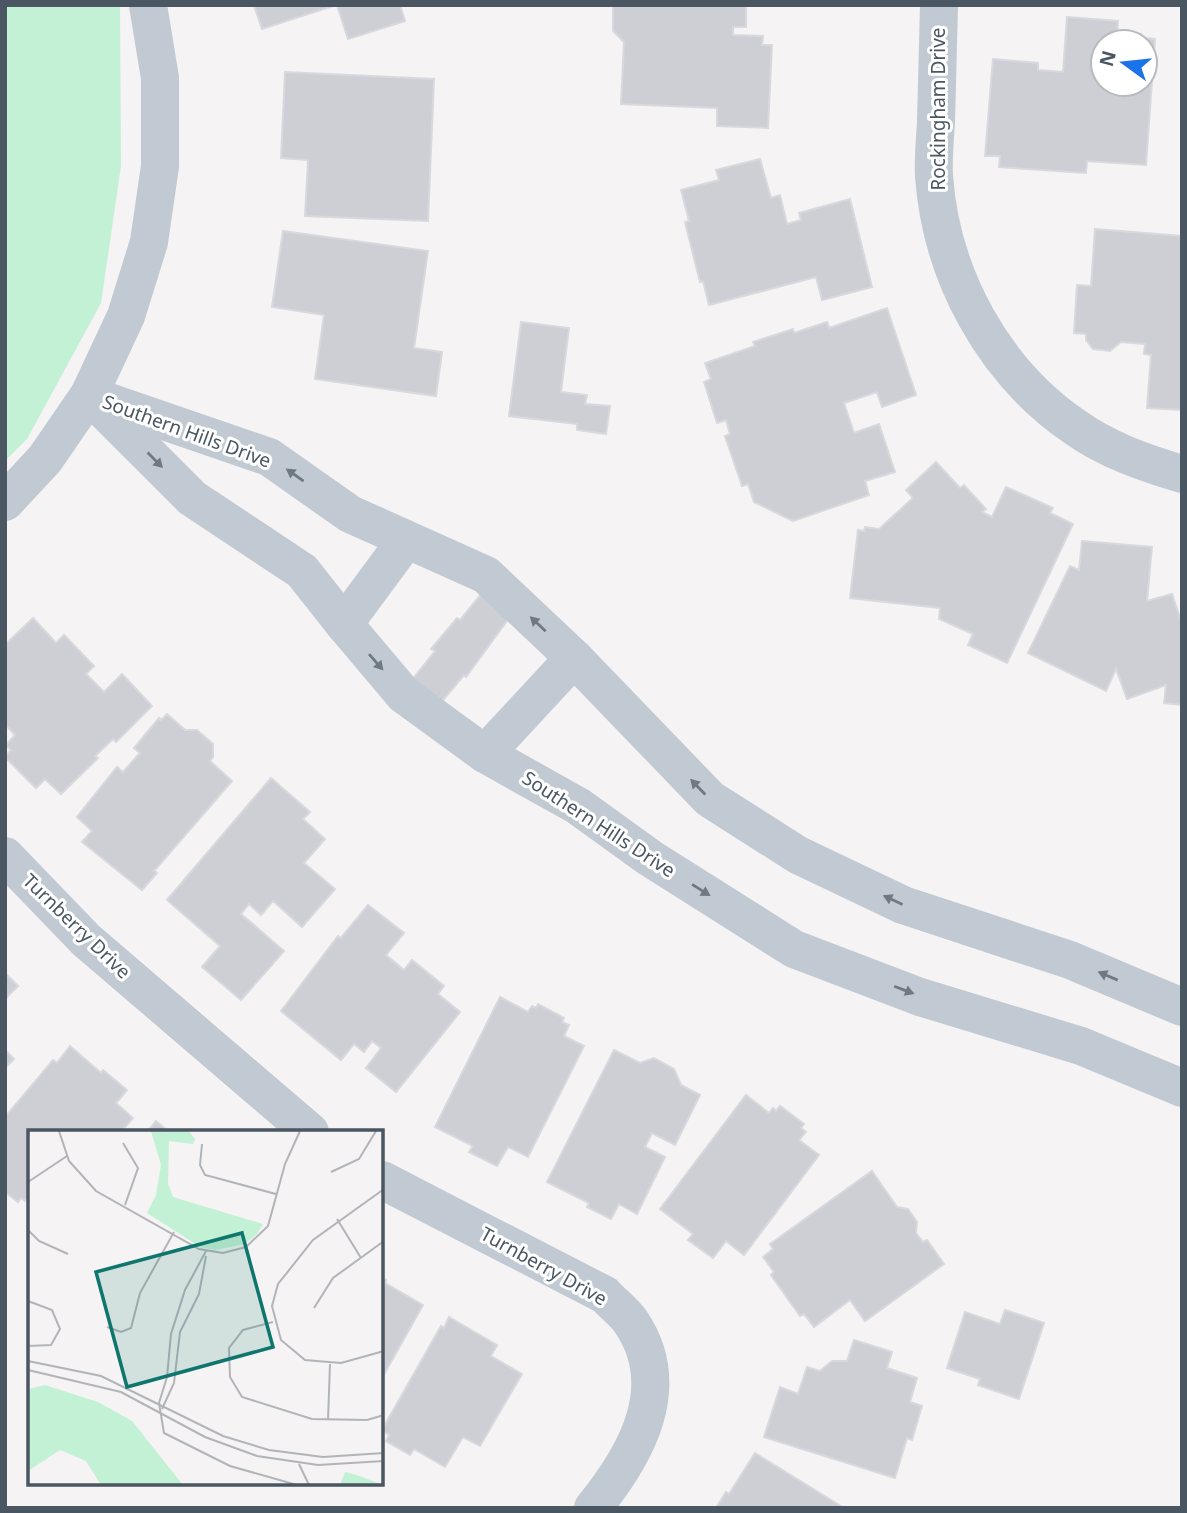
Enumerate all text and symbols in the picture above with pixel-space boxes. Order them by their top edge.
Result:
street label: Rockingham Drive [925,27,951,191]
north arrow [1089,28,1159,98]
text: N [1093,48,1122,69]
street label: Southern Hills Drive [99,388,275,474]
one-way arrow [146,452,163,469]
one-way arrow [286,468,304,482]
one-way arrow [530,617,547,633]
one-way arrow [368,653,384,671]
street label: Southern Hills Drive [518,765,680,883]
one-way arrow [689,778,706,795]
street label: Turnberry Drive [17,868,137,984]
one-way arrow [691,883,711,896]
one-way arrow [883,894,904,905]
one-way arrow [1098,970,1118,982]
one-way arrow [893,985,914,996]
inset map [28,1130,383,1485]
street label: Turnberry Drive [476,1221,612,1311]

